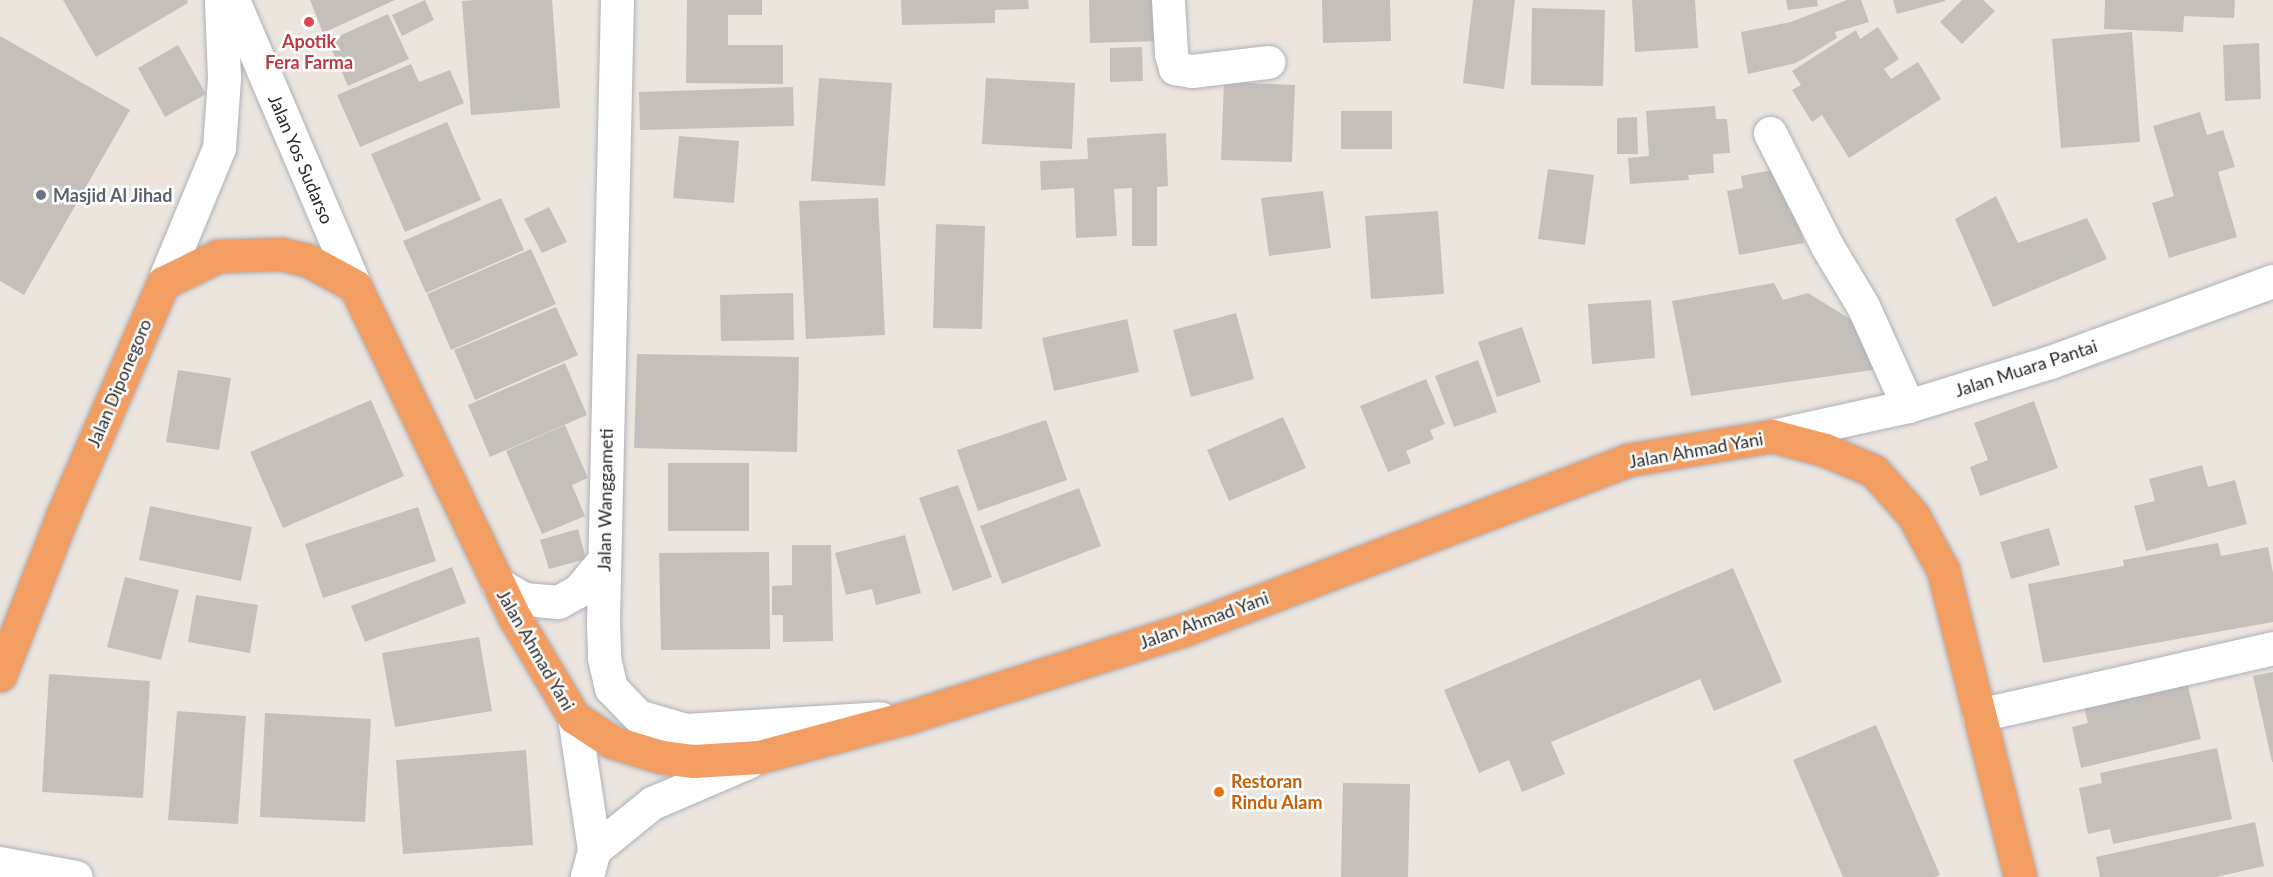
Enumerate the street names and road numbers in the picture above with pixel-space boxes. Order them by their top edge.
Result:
street label: Jalan Yos Sudarso [264,91,338,227]
street label: Jalan Diponegoro [82,315,156,451]
street label: Jalan Muara Pantai [1952,335,2100,401]
street label: Jalan Ahmad Yani [1627,427,1765,473]
street label: Jalan Wanggameti [593,428,617,572]
street label: Jalan Ahmad Yani [492,585,580,715]
street label: Jalan Ahmad Yani [1136,586,1272,654]

